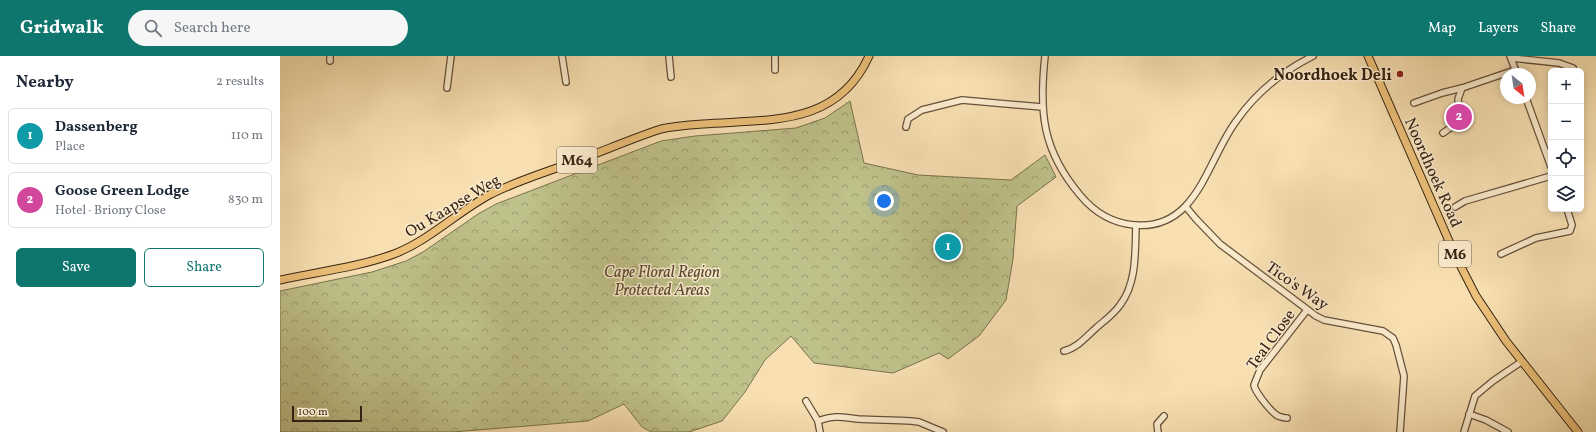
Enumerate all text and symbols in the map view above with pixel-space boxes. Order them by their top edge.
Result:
search box [128,10,408,46]
text: Gridwalk [20,15,104,41]
icon: search [142,17,164,39]
text: Search here [174,18,251,39]
text: Map [1428,19,1456,38]
text: Layers [1478,19,1518,38]
text: Share [1540,19,1576,38]
place label: Noordhoek Deli [1273,65,1392,87]
north arrow [1500,68,1536,104]
map controls [1548,68,1584,212]
button: + [1548,68,1584,104]
marker: Noordhoek Deli [1395,69,1405,79]
text: Nearby [16,71,74,94]
text: 2 results [216,73,264,91]
pin: 2 [1446,102,1472,132]
button: − [1548,104,1584,140]
street label: Noordhoek Road [1398,114,1466,231]
text: Dassenberg [55,117,138,138]
text: 1 [27,127,33,145]
text: 110 m [231,127,263,145]
text: Place [55,138,85,156]
button: locate [1548,140,1584,176]
road number: M64 [557,147,597,173]
street label: Ou Kaapse Weg [401,170,505,244]
button: layers [1548,176,1584,212]
text: Goose Green Lodge [55,181,189,202]
text: 2 [27,191,33,209]
text: 830 m [228,191,263,209]
your location [874,191,894,211]
text: Hotel · Briony Close [55,202,166,220]
pin: 1 [935,232,961,262]
road number: M6 [1439,241,1471,267]
button: Save [16,248,136,287]
button: Share [144,248,264,287]
street label: Tico's Way [1261,257,1333,317]
park label: Cape Floral Region Protected Areas [604,262,720,302]
street label: Teal Close [1242,305,1301,375]
scale bar [292,404,362,423]
text: 100 m [298,405,328,420]

